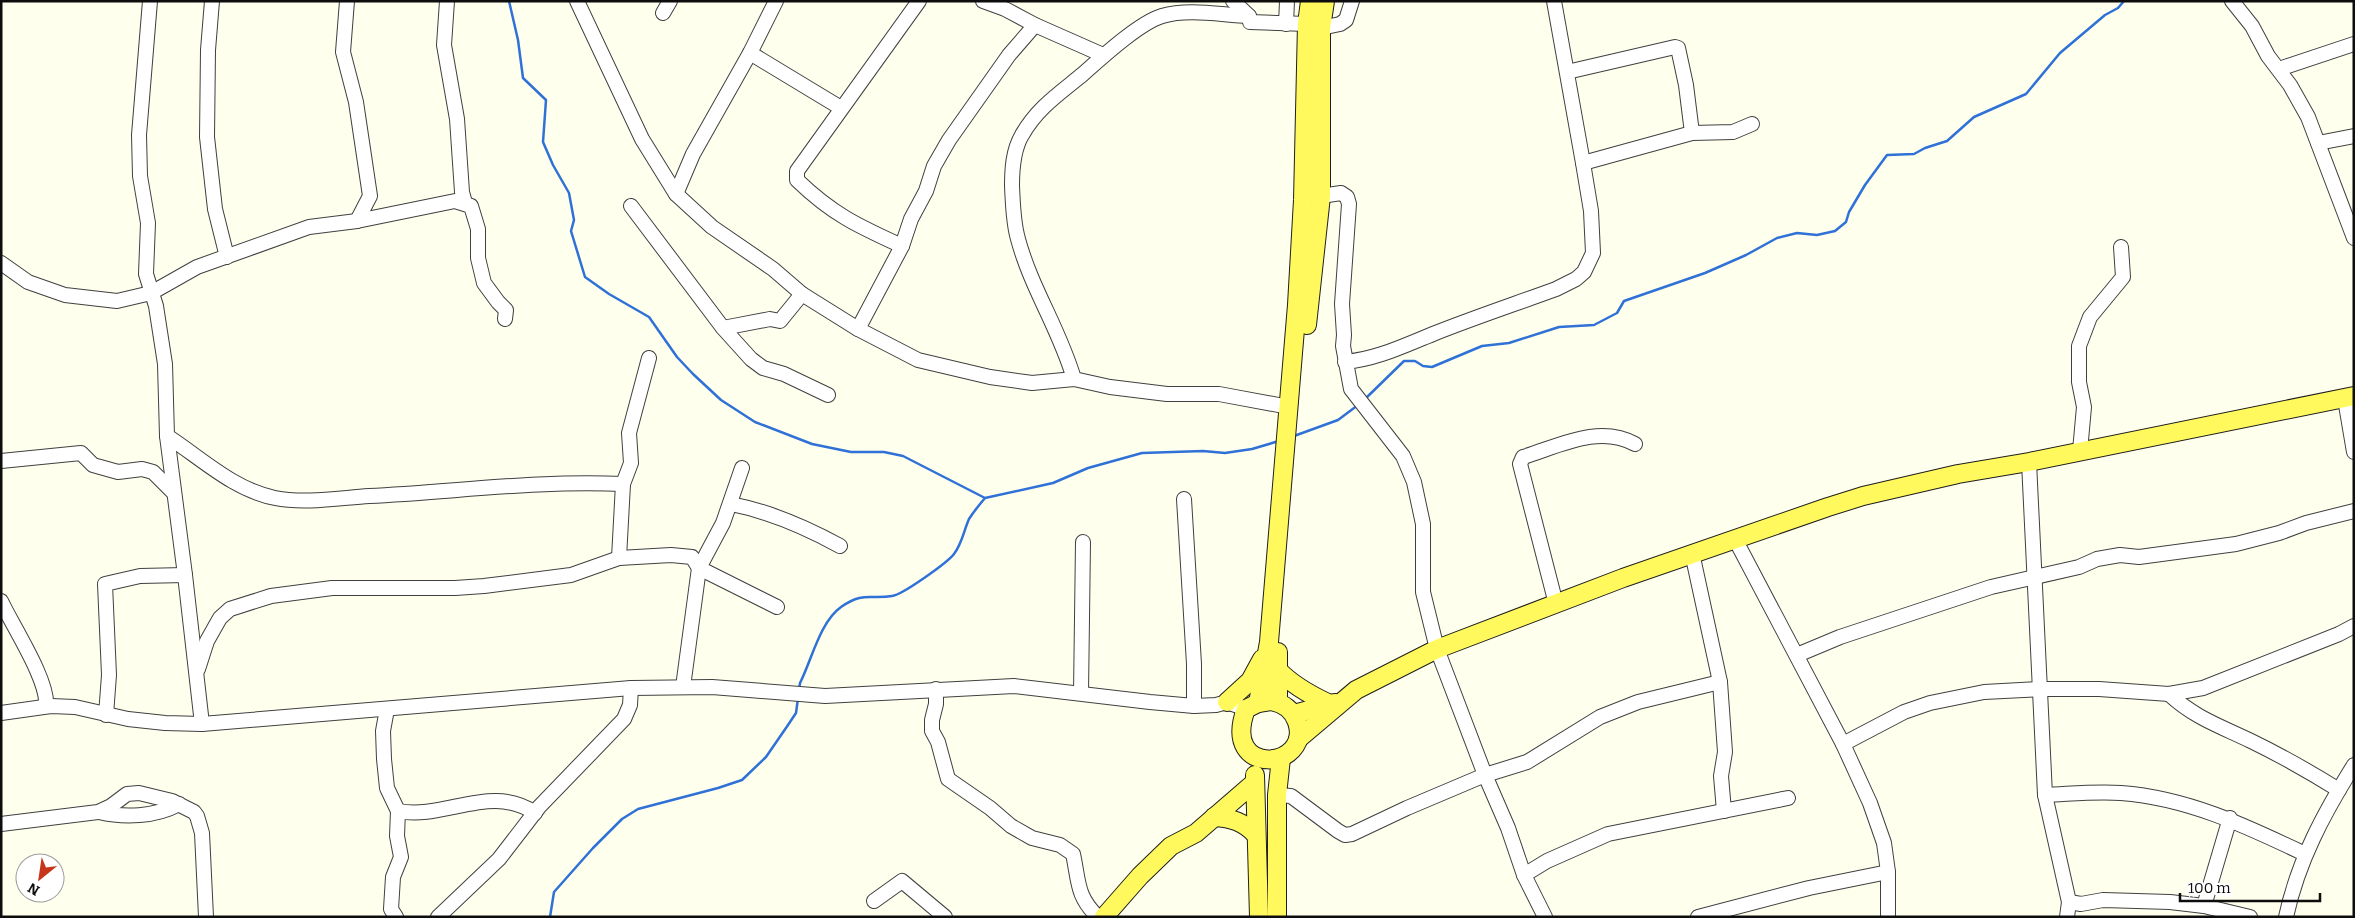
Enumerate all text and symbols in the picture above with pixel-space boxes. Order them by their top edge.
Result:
north arrow [15,853,65,903]
scale bar [2180,870,2320,902]
text: N [25,879,43,899]
text: 100 m [2188,879,2231,897]

